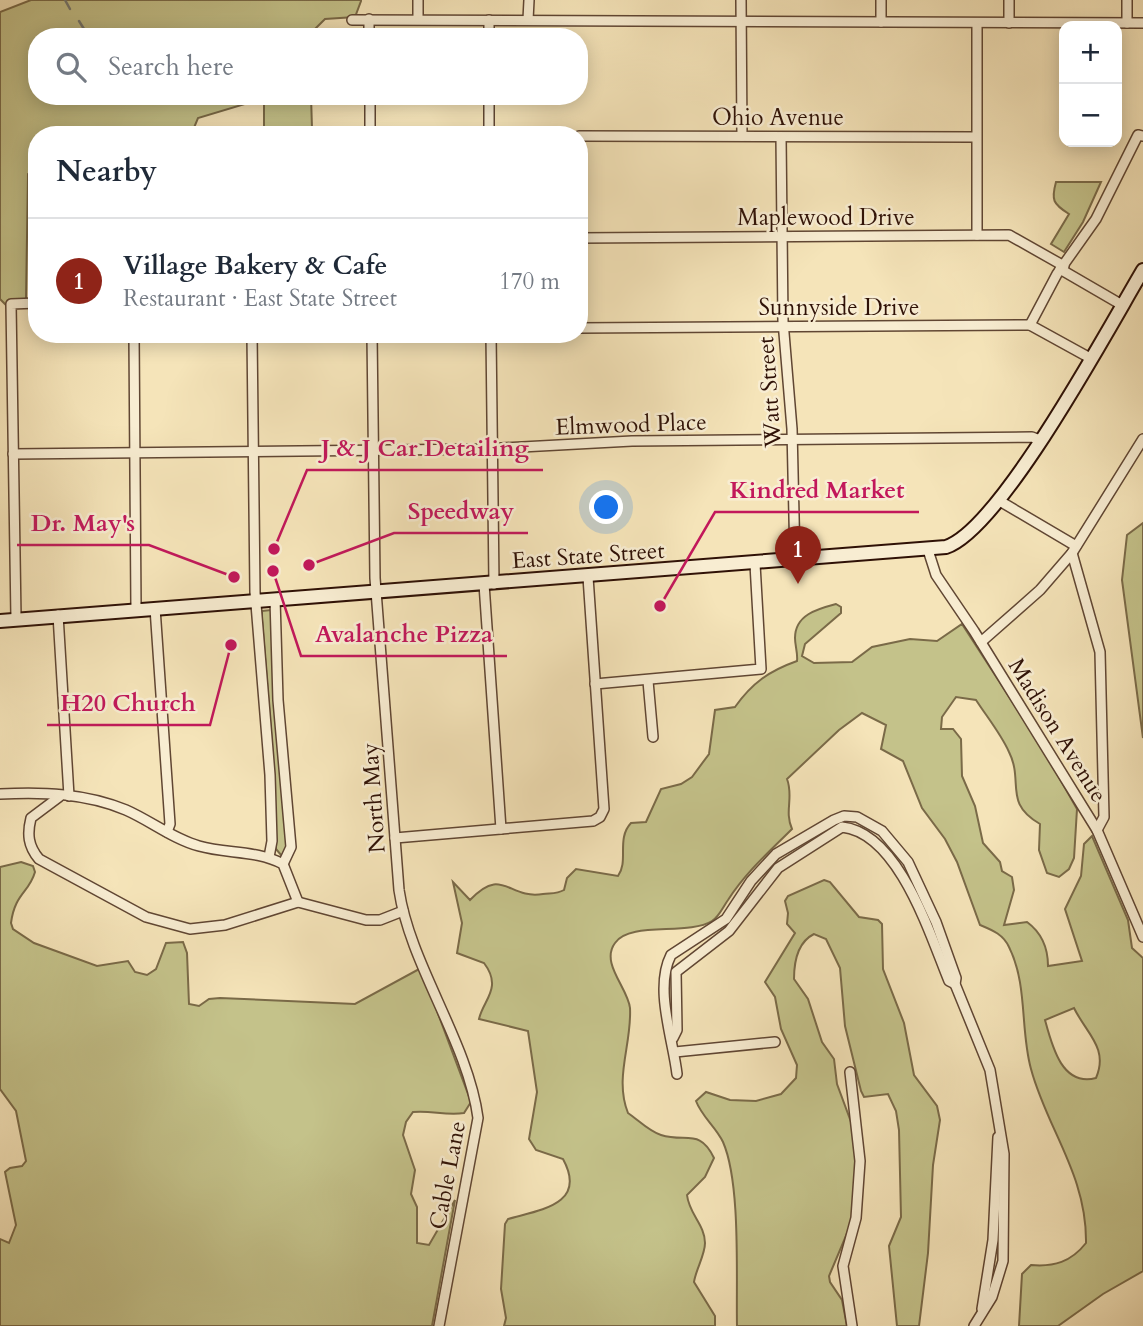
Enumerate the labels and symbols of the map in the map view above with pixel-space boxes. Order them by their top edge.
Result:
street label: Ohio Avenue [712,102,844,133]
street label: Maplewood Drive [737,202,915,233]
street label: Sunnyside Drive [758,292,920,323]
street label: Watt Street [750,335,789,450]
street label: Elmwood Place [555,406,707,443]
callout: J & J Car Detailing [307,425,543,470]
text: J & J Car Detailing [318,432,530,465]
callout: Kindred Market [715,467,919,512]
text: Kindred Market [729,474,905,507]
callout: Speedway [394,488,528,533]
your location [589,490,623,524]
text: Speedway [408,495,514,528]
callout: Dr. May's [17,500,149,545]
text: Dr. May's [31,507,135,540]
pin: 1 [775,526,821,584]
street label: East State Street [511,535,666,576]
callout: Avalanche Pizza [301,611,507,656]
text: Avalanche Pizza [315,618,493,651]
street label: Madison Avenue [1001,652,1114,808]
callout: H20 Church [47,680,210,725]
text: H20 Church [60,687,196,720]
street label: North May [354,742,393,854]
street label: Cable Lane [422,1118,473,1232]

